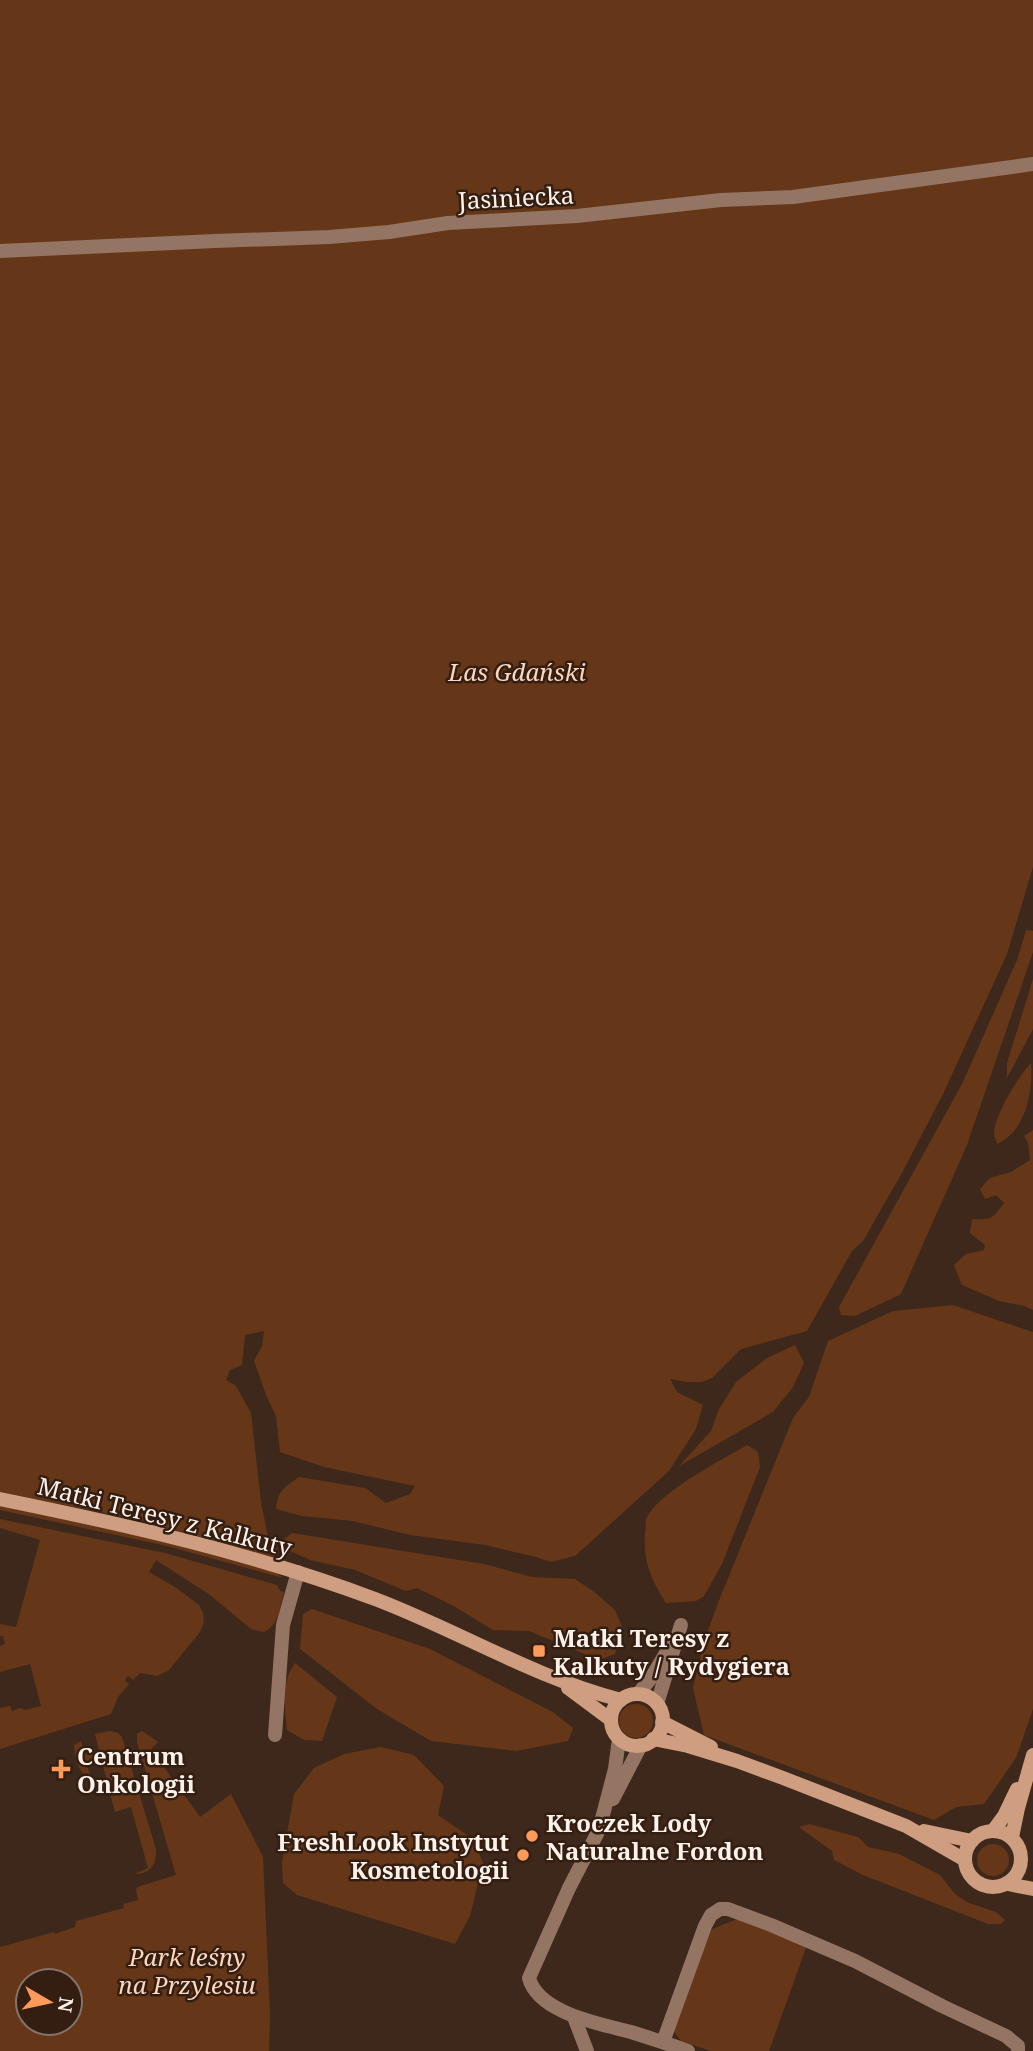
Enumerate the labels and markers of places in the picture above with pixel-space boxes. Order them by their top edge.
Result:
place label: Matki Teresy z Kalkuty / Rydygiera [553,1621,790,1682]
marker: Matki Teresy z Kalkuty / Rydygiera [531,1643,547,1659]
place label: Centrum Onkologii [77,1739,196,1800]
marker: Centrum Onkologii [51,1759,71,1779]
place label: Kroczek Lody Naturalne Fordon [546,1806,764,1867]
place label: FreshLook Instytut Kosmetologii [277,1825,510,1886]
marker: Kroczek Lody Naturalne Fordon [524,1828,540,1844]
marker: FreshLook Instytut Kosmetologii [515,1847,531,1863]

